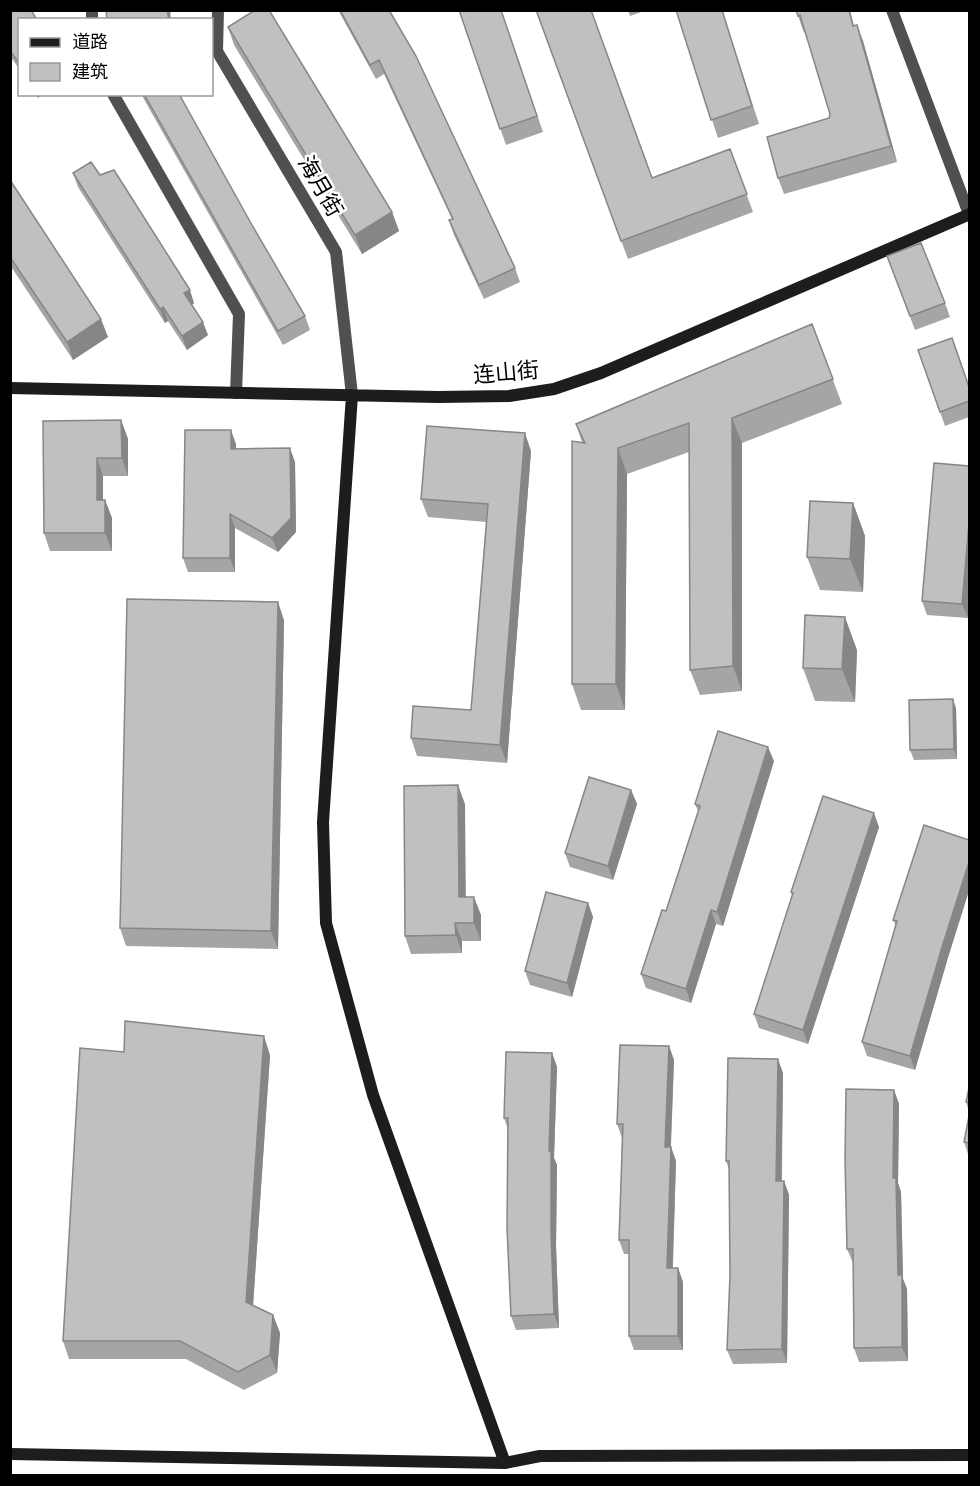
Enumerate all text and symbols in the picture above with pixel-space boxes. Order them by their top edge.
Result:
legend [18,18,213,96]
text: 道路 [72,31,108,53]
text: 建筑 [72,61,108,83]
street label: 海月街 [292,151,349,222]
street label: 连山街 [472,356,540,389]

